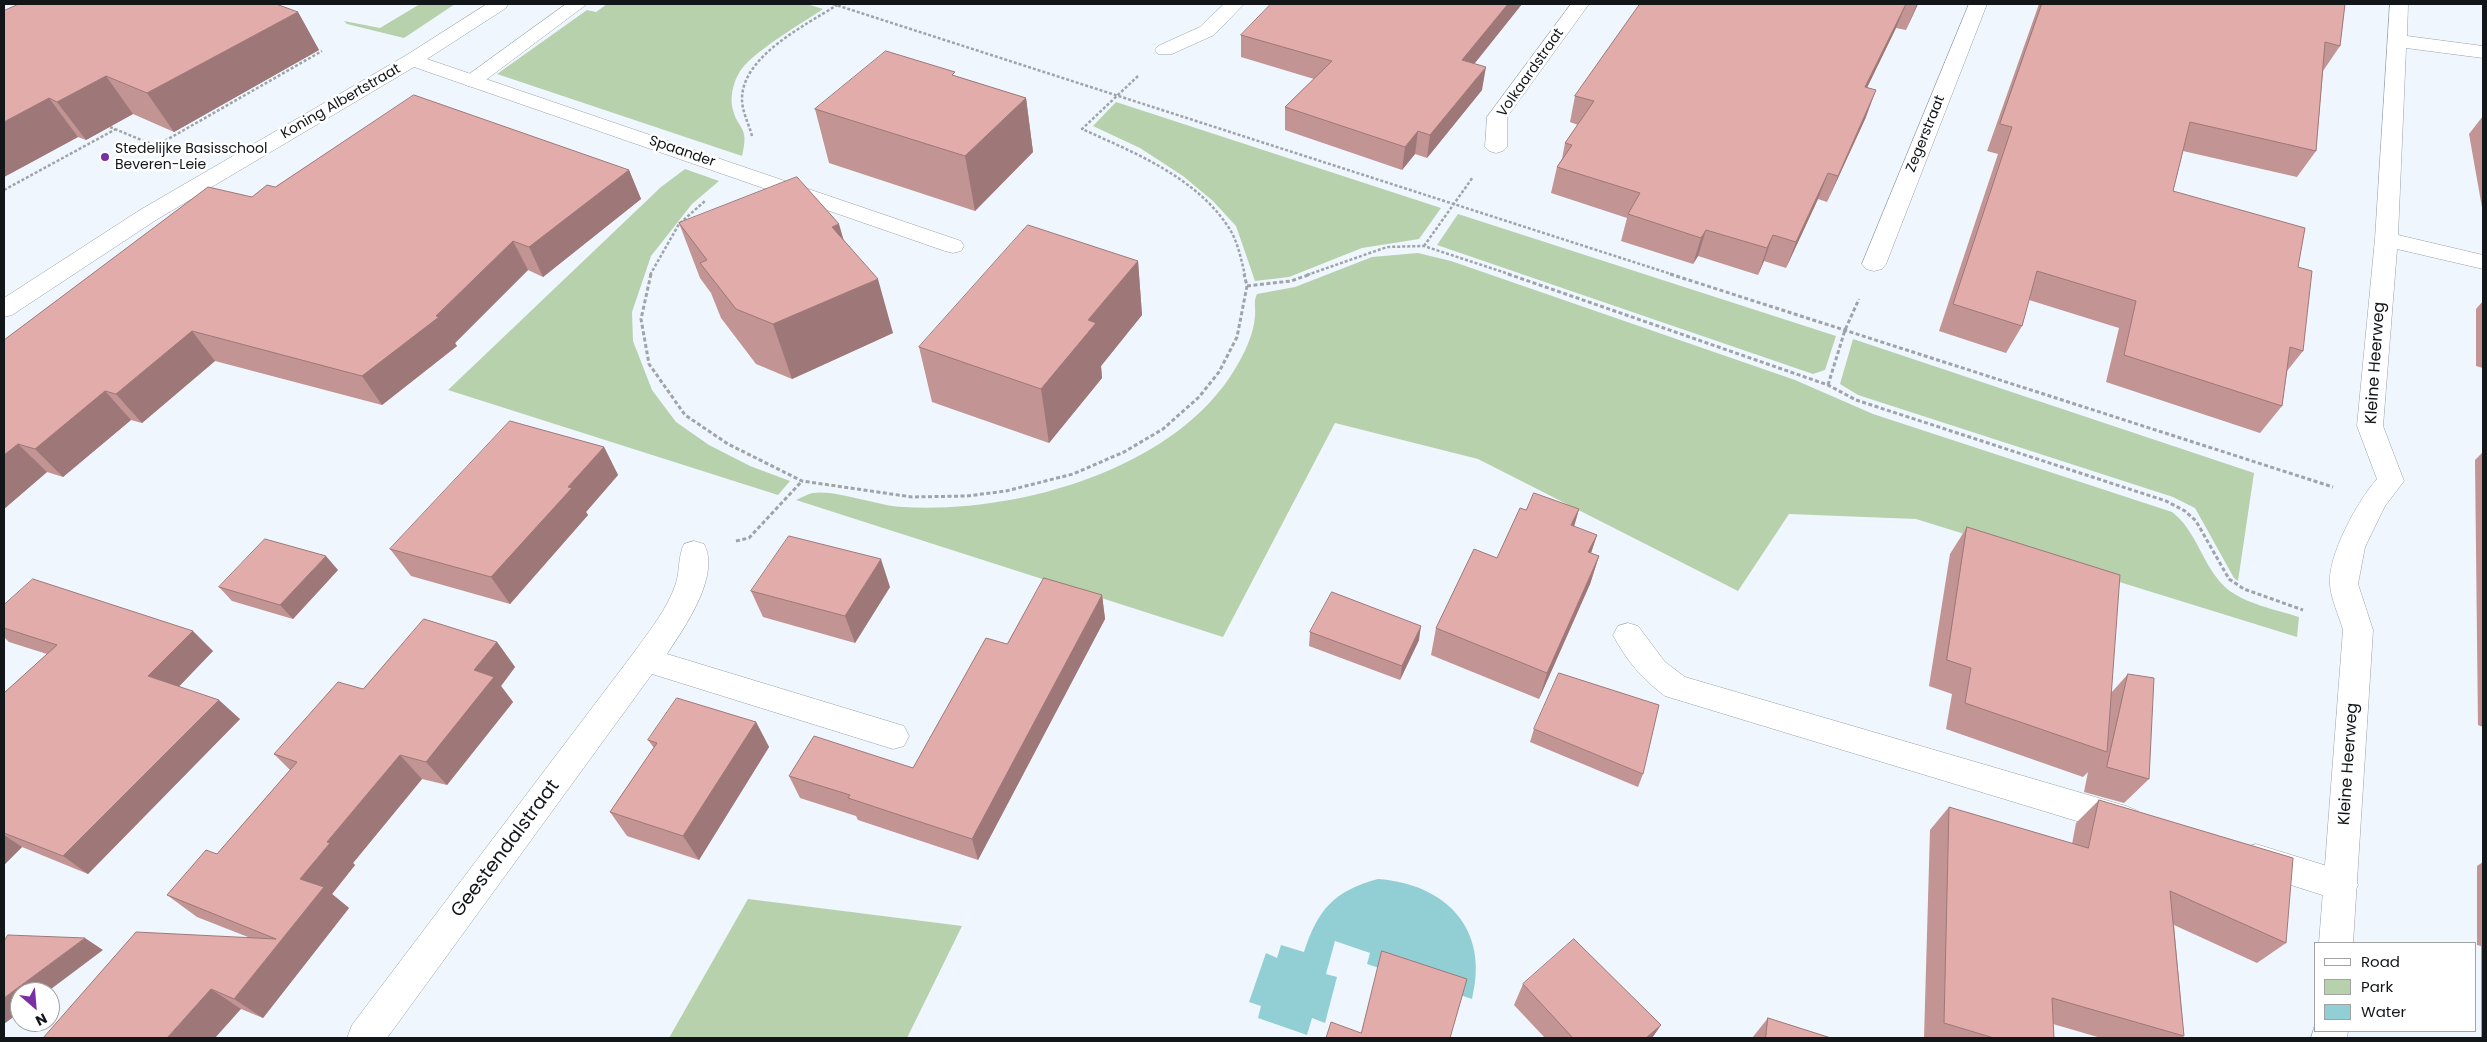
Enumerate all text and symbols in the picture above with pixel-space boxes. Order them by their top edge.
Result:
street label: Volkaardstraat [1494,25,1568,121]
street label: Koning Albertstraat [278,61,404,143]
street label: Zegerstraat [1903,93,1949,175]
street label: Spaander [647,133,717,171]
place label: Stedelijke Basisschool Beveren-Leie [115,141,267,174]
marker: Stedelijke Basisschool Beveren-Leie [99,151,111,163]
street label: Kleine Heerweg [2362,301,2390,425]
street label: Kleine Heerweg [2335,702,2363,826]
street label: Geestendalstraat [447,776,565,922]
legend [2314,942,2477,1032]
text: Road [2361,951,2400,972]
text: Park [2361,976,2393,997]
north arrow [10,982,60,1032]
text: Water [2361,1001,2406,1022]
text: N [32,1008,51,1031]

